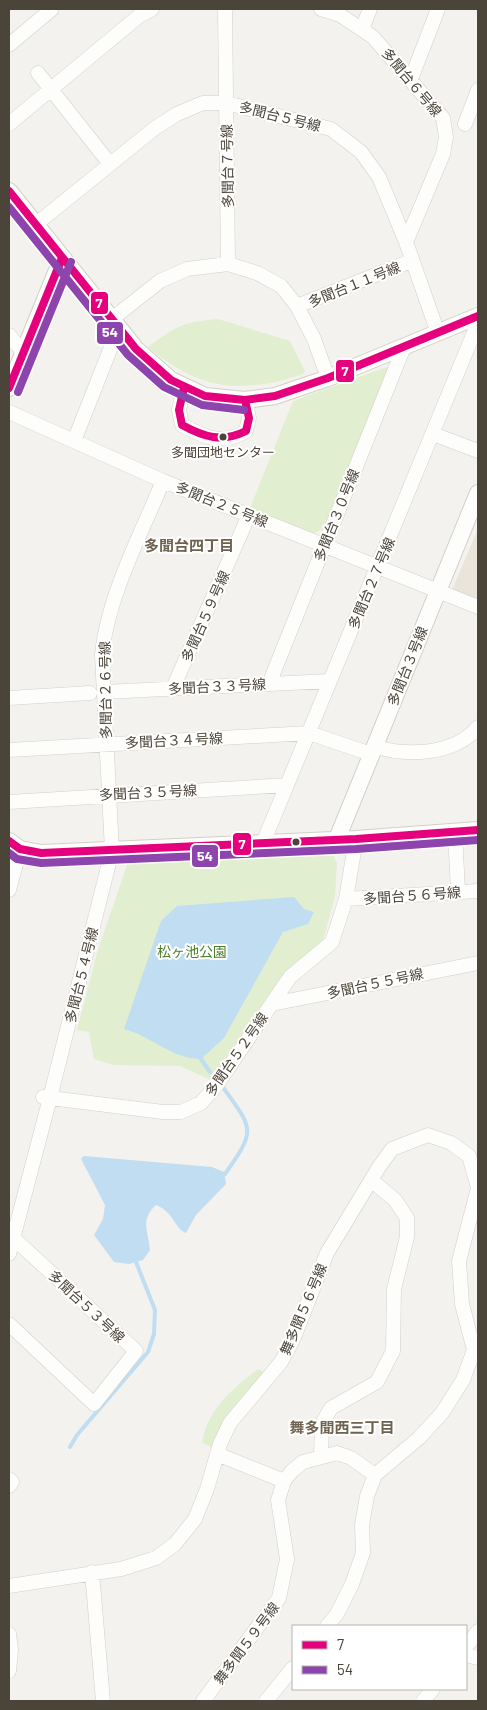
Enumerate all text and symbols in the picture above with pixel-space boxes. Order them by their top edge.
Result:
street label: 多聞台６号線 [378,44,446,120]
street label: 多聞台５号線 [237,98,323,134]
street label: 多聞台７号線 [218,124,236,208]
street label: 多聞台１１号線 [305,258,403,310]
line badge: 7 [90,291,109,315]
text: 7 [96,294,103,311]
line badge: 54 [96,321,124,345]
text: 54 [102,323,118,340]
line badge: 7 [335,359,355,383]
text: 7 [342,362,349,379]
marker: 多聞団地センター [218,432,228,442]
place label: 多聞団地センター [171,444,275,460]
street label: 多聞台３０号線 [310,466,362,564]
street label: 多聞台２５号線 [173,478,271,530]
street label: 多聞台２７号線 [344,535,398,631]
district label: 多聞台四丁目 [144,536,234,554]
street label: 多聞台５９号線 [177,568,233,664]
street label: 多聞台３号線 [383,624,431,708]
street label: 多聞台２６号線 [96,641,114,739]
street label: 多聞台３３号線 [168,675,266,697]
street label: 多聞台３４号線 [125,729,223,751]
street label: 多聞台３５号線 [99,781,197,803]
line badge: 7 [232,832,252,856]
text: 7 [239,835,246,852]
unlabelled marker [291,837,301,847]
line badge: 54 [191,844,219,868]
text: 54 [197,847,213,864]
street label: 多聞台５６号線 [363,883,461,907]
street label: 多聞台５４号線 [61,925,101,1025]
park label: 松ヶ池公園 [157,943,227,960]
street label: 多聞台５５号線 [325,964,425,1002]
street label: 多聞台５２号線 [201,1009,271,1099]
street label: 舞多聞５６号線 [276,1261,330,1357]
street label: 多聞台５３号線 [45,1266,129,1346]
district label: 舞多聞西三丁目 [289,1418,395,1436]
street label: 舞多聞５９号線 [210,1599,282,1687]
legend [292,1625,467,1690]
text: 7 [337,1635,344,1653]
text: 54 [337,1660,353,1678]

